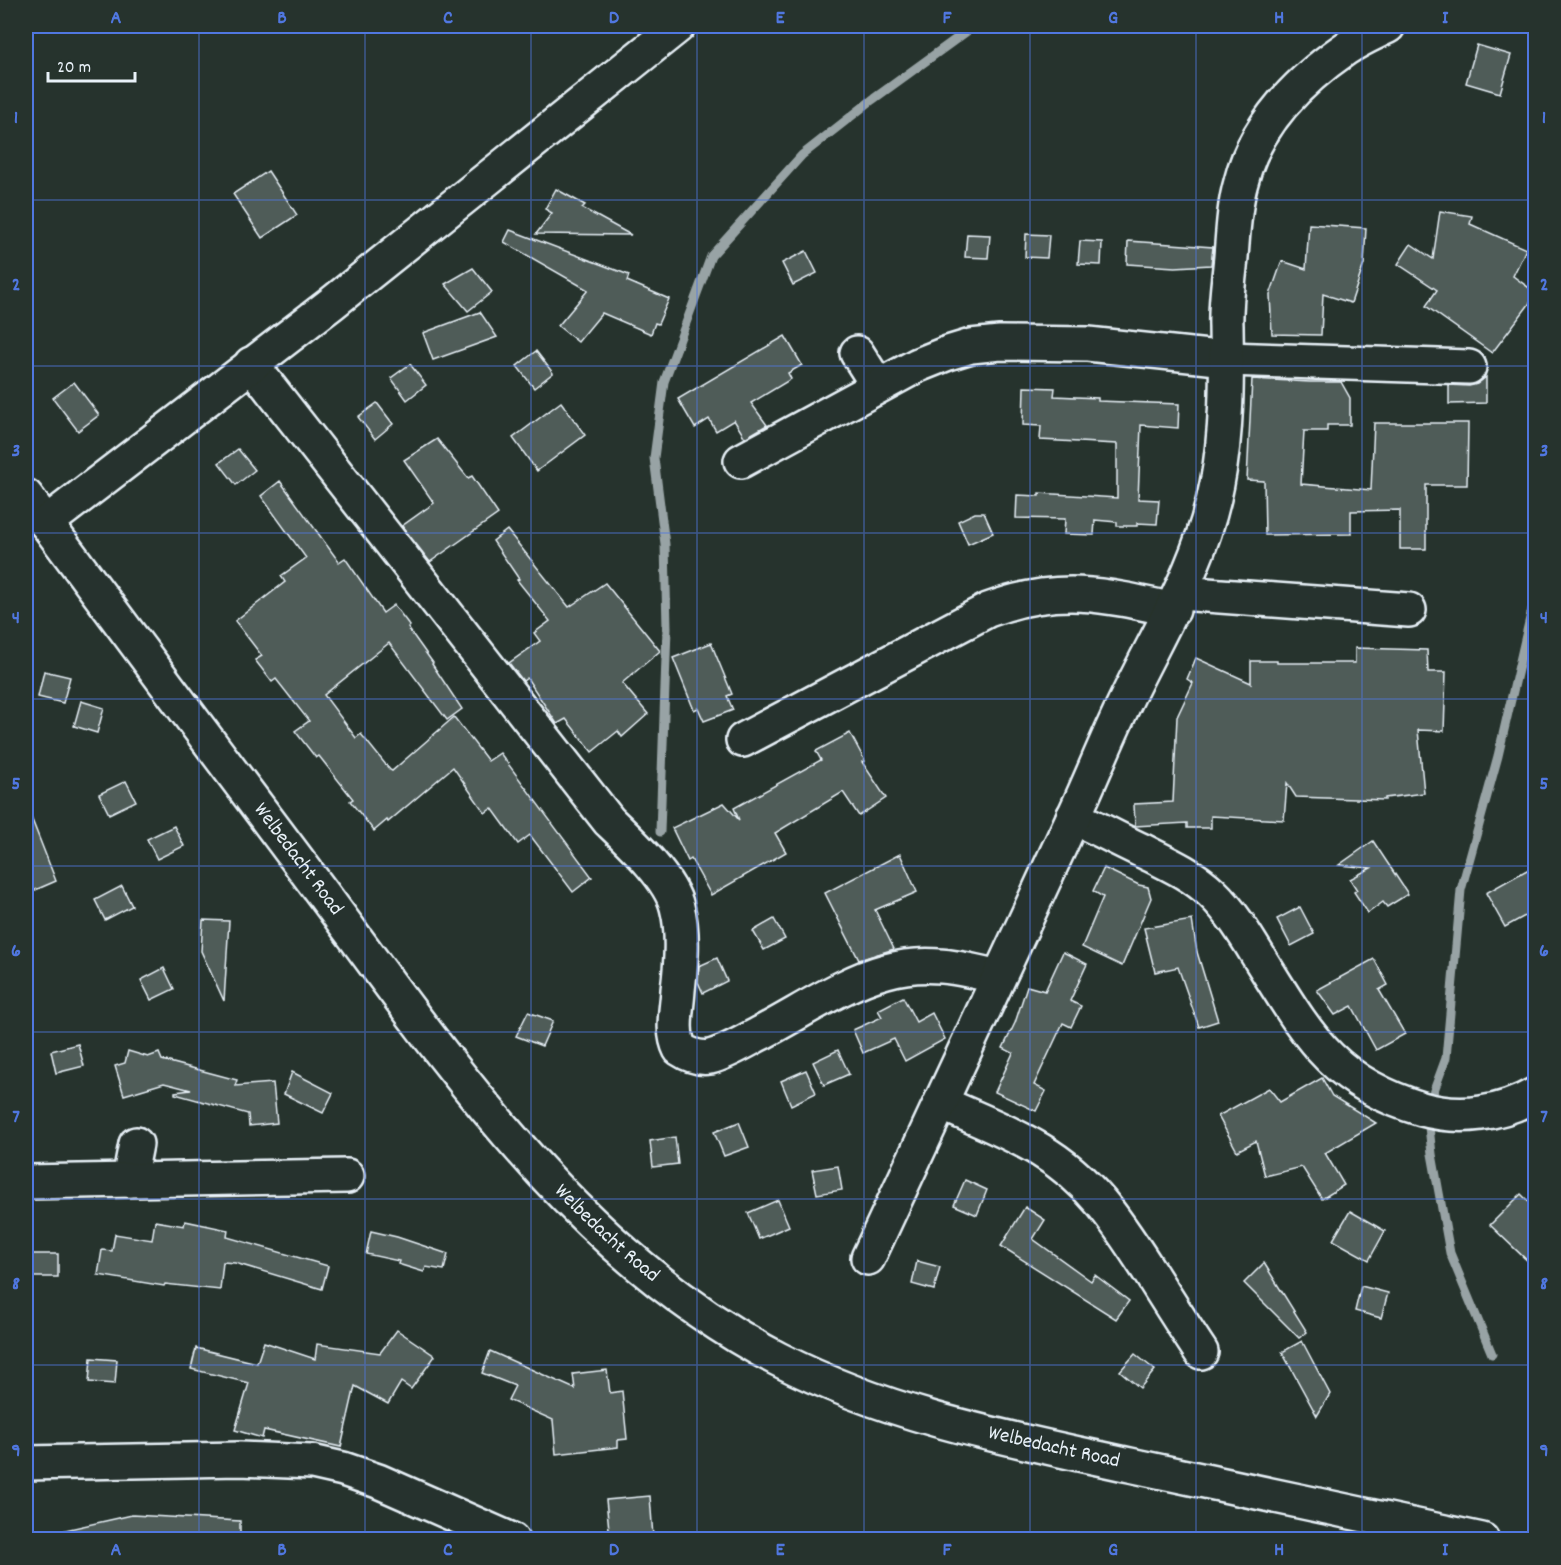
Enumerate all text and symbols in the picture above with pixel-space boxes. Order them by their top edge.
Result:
text: A [111,5,122,33]
text: B [277,5,287,33]
text: C [443,5,453,33]
text: D [609,5,620,33]
text: E [775,5,785,33]
text: F [943,5,953,33]
text: G [1108,5,1118,33]
text: H [1274,5,1284,33]
text: I [1442,5,1449,33]
scale bar [48,45,135,83]
text: 20 m [57,56,91,81]
text: 1 [14,105,18,133]
text: 1 [1542,105,1546,133]
text: 2 [12,272,20,300]
text: 2 [1540,272,1548,300]
text: 3 [12,438,20,466]
text: 3 [1540,438,1548,466]
text: 4 [12,605,20,633]
text: 4 [1540,605,1548,633]
text: 5 [11,771,21,799]
text: 5 [1539,771,1549,799]
street label: Welbedacht Road [245,797,350,923]
text: 6 [11,938,21,966]
text: 6 [1539,938,1549,966]
text: 7 [12,1104,20,1132]
text: 7 [1540,1104,1548,1132]
street label: Welbedacht Road [546,1178,665,1291]
text: 8 [12,1271,20,1299]
text: 8 [1540,1271,1548,1299]
street label: Welbedacht Road [985,1419,1122,1477]
text: 9 [11,1438,21,1466]
text: 9 [1539,1438,1549,1466]
text: A [111,1537,122,1565]
text: B [277,1537,287,1565]
text: C [443,1537,453,1565]
text: D [609,1537,620,1565]
text: E [775,1537,785,1565]
text: F [943,1537,953,1565]
text: G [1108,1537,1118,1565]
text: H [1274,1537,1284,1565]
text: I [1442,1537,1449,1565]

